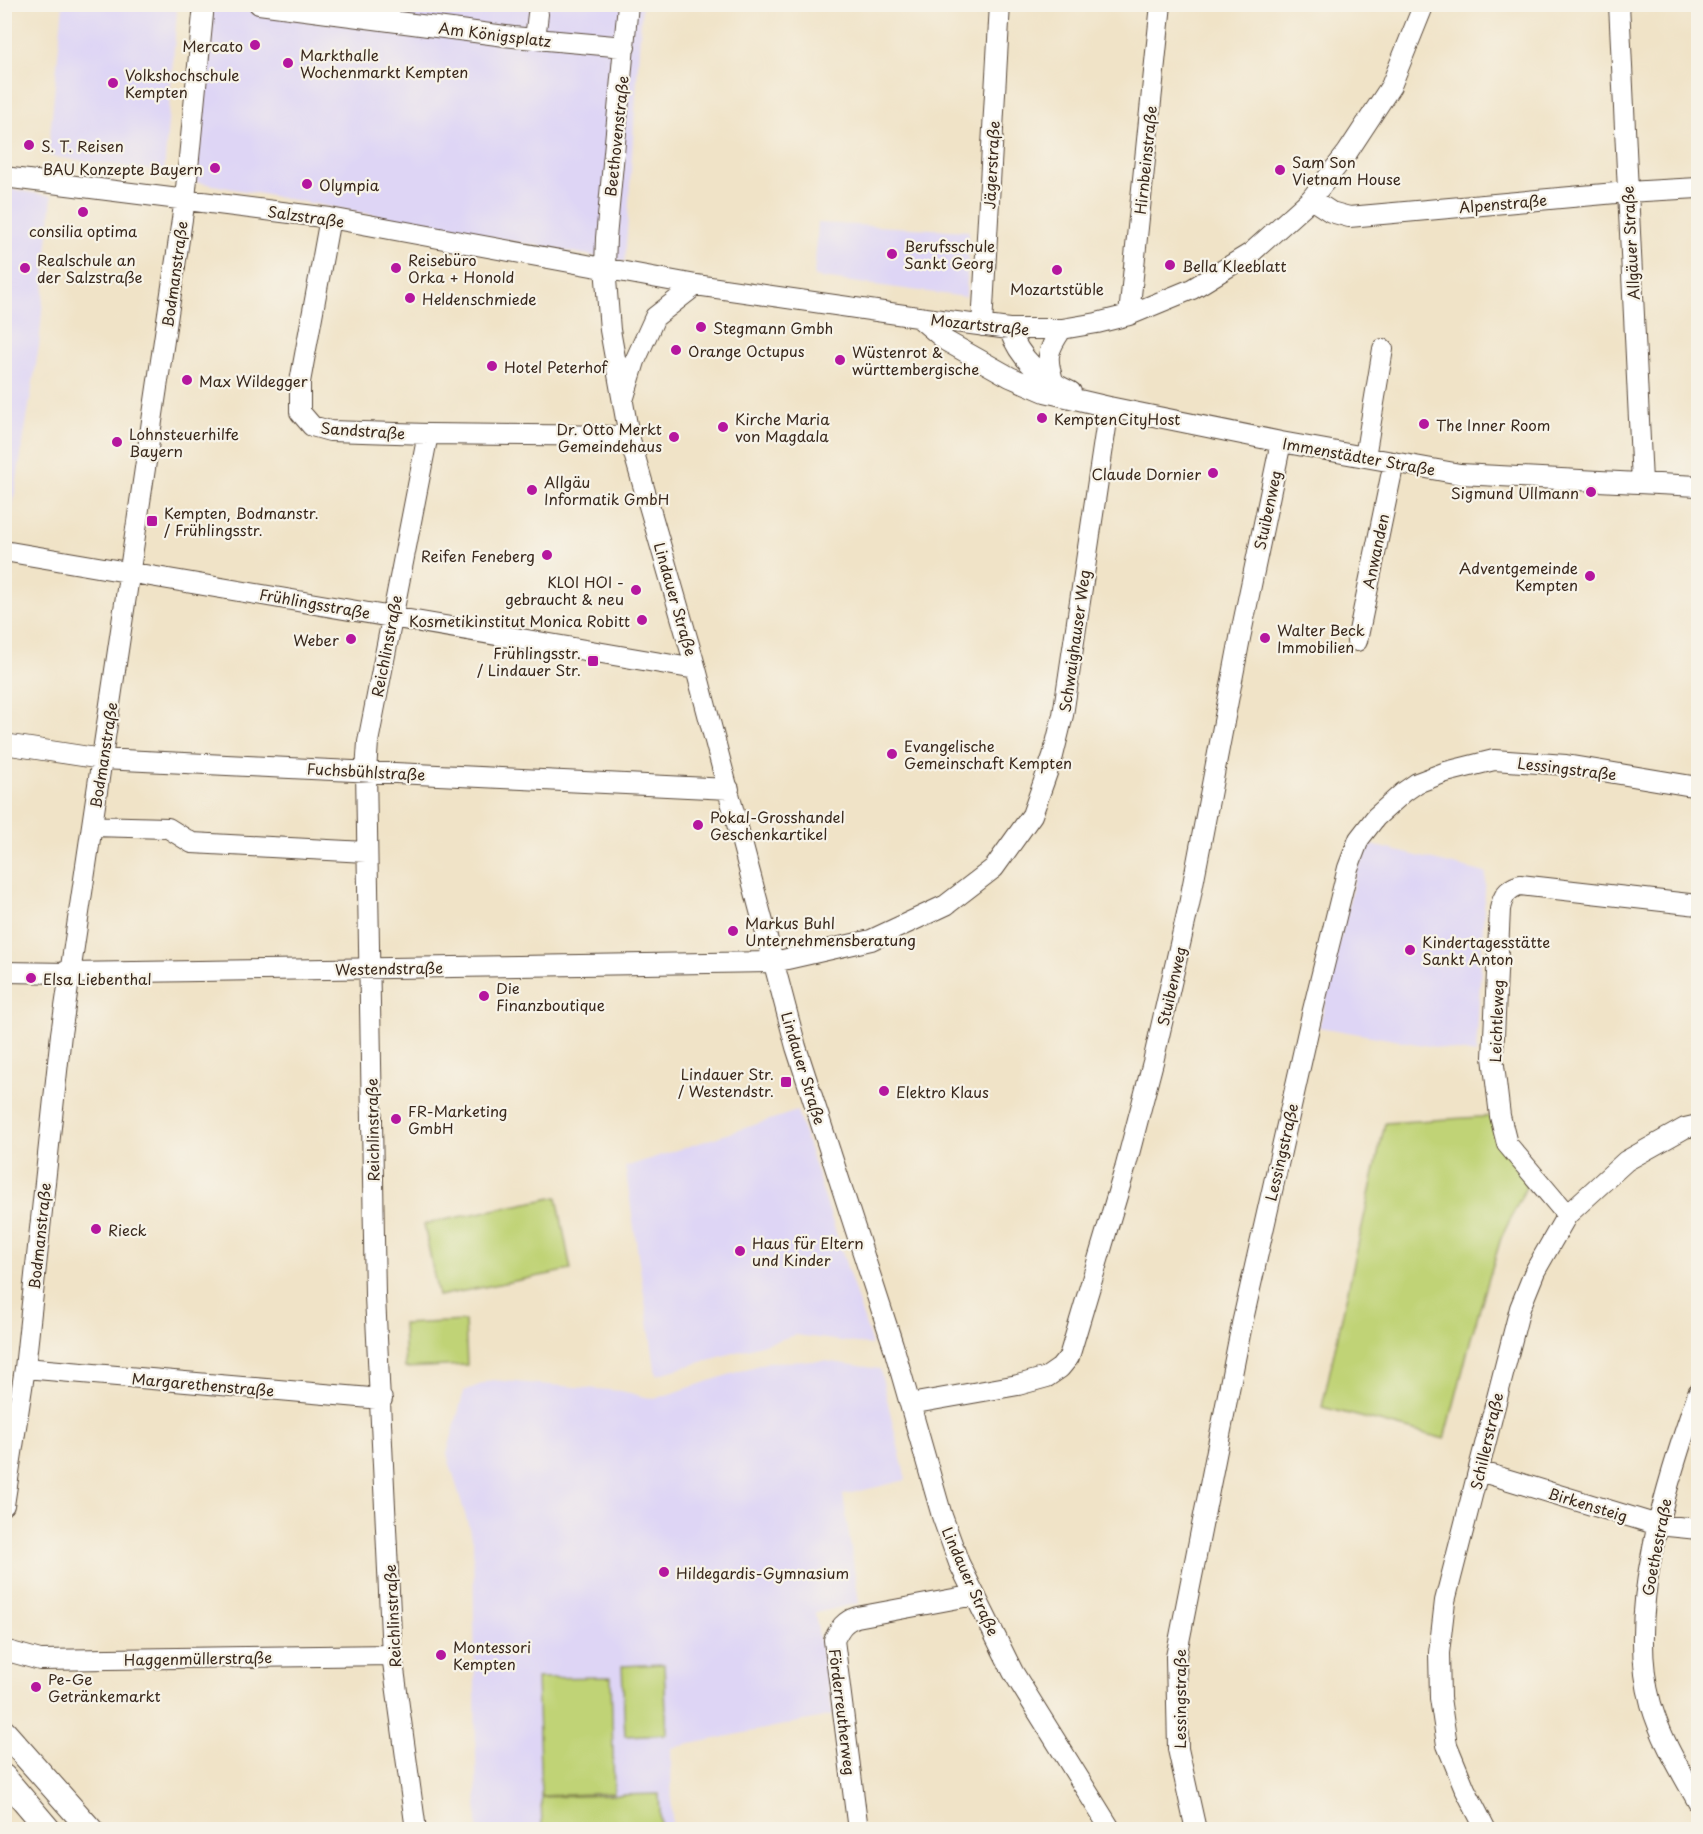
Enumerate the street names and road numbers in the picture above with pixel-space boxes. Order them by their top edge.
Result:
street label: Am Königsplatz [437,16,553,52]
street label: Beethovenstraße [598,74,634,198]
street label: Hirnbeinstraße [1128,104,1162,216]
street label: Jägerstraße [977,120,1005,210]
street label: Allgäuer Straße [1616,185,1644,301]
street label: Alpenstraße [1458,188,1548,218]
street label: Salzstraße [266,199,346,233]
street label: Bodmanstraße [155,219,193,329]
street label: Mozartstraße [930,307,1031,341]
street label: Sandstraße [320,416,406,444]
street label: Immenstädter Straße [1281,431,1437,481]
street label: Stuibenweg [1247,468,1287,552]
street label: Anwanden [1356,511,1394,591]
street label: Lindauer Straße [649,540,703,659]
street label: Schwaighauser Weg [1053,568,1095,714]
street label: Frühlingsstraße [258,582,372,624]
street label: Reichlinstraße [365,593,407,699]
street label: Bodmanstraße [83,700,123,810]
street label: Lessingstraße [1516,751,1618,785]
street label: Fuchsbühlstraße [306,756,426,786]
street label: Stuibenweg [1151,944,1191,1028]
street label: Westendstraße [335,956,443,980]
street label: Leichtleweg [1483,979,1509,1063]
street label: Lindauer Straße [776,1009,832,1127]
street label: Reichlinstraße [360,1078,384,1182]
street label: Lessingstraße [1259,1101,1303,1203]
street label: Bodmanstraße [22,1181,56,1291]
street label: Margarethenstraße [131,1366,275,1402]
street label: Schillerstraße [1464,1390,1508,1492]
street label: Birkensteig [1546,1481,1630,1527]
street label: Goethestraße [1635,1496,1677,1598]
street label: Lindauer Straße [937,1523,1005,1639]
street label: Reichlinstraße [378,1564,406,1668]
street label: Haggenmüllerstraße [124,1645,272,1671]
street label: Förderreutherweg [824,1647,862,1777]
street label: Lessingstraße [1168,1649,1191,1749]

